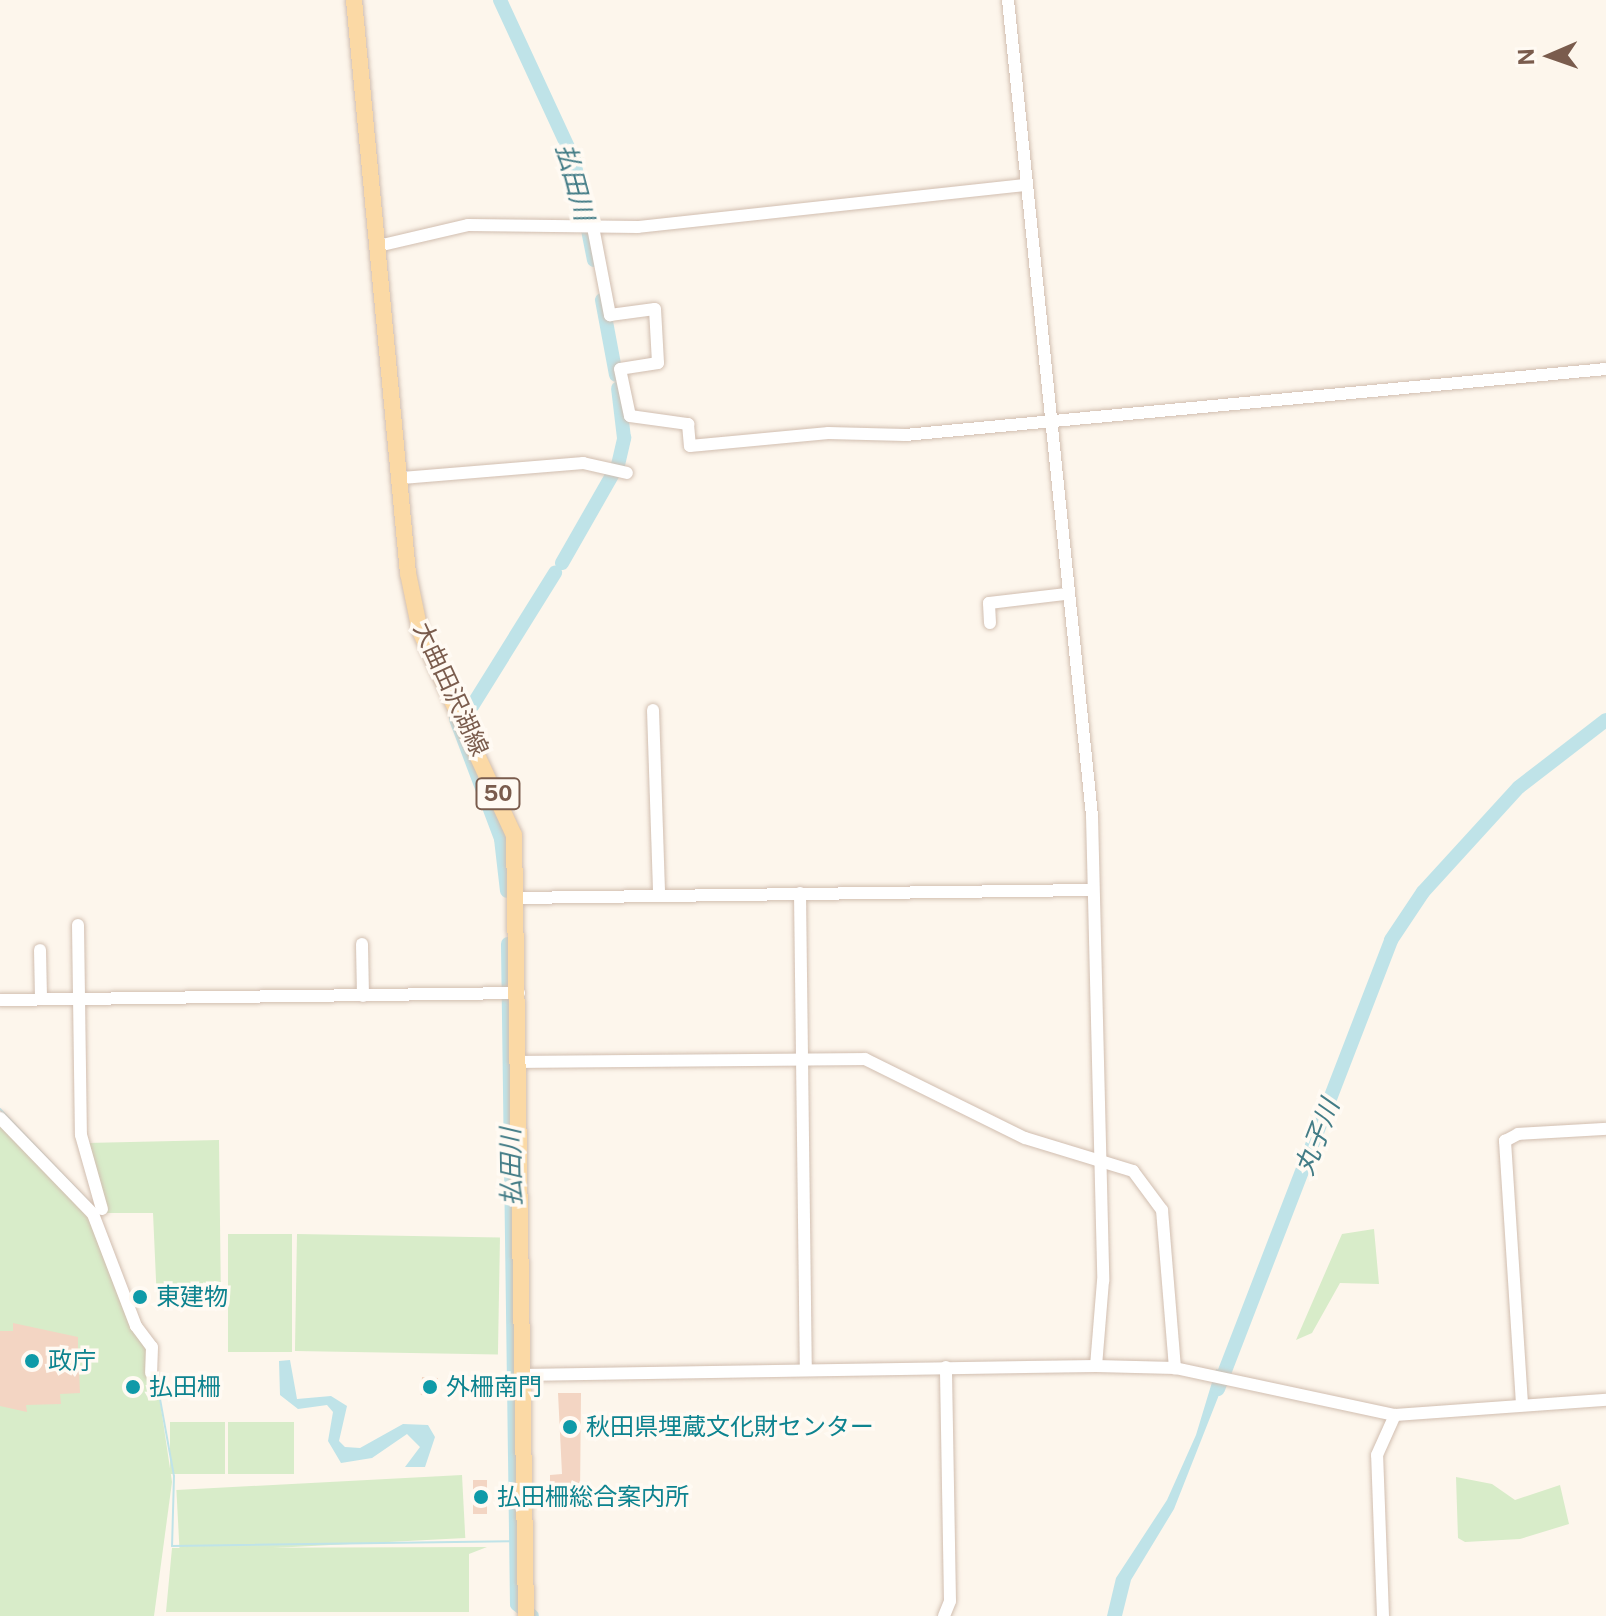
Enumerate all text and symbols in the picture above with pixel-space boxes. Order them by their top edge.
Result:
north arrow [1510,16,1590,96]
text: N [1513,48,1539,66]
water label: 払田川 [550,140,600,224]
street label: 大曲田沢湖線 [408,618,494,760]
road number: 50 [474,776,522,812]
water label: 丸子川 [1288,1095,1346,1179]
water label: 払田川 [495,1128,527,1206]
place label: 東建物 [156,1283,228,1311]
marker: 東建物 [131,1288,149,1306]
place label: 政庁 [48,1347,96,1375]
marker: 政庁 [23,1352,41,1370]
place label: 払田柵 [149,1373,221,1401]
place label: 外柵南門 [446,1373,542,1401]
marker: 払田柵 [124,1378,142,1396]
marker: 外柵南門 [421,1378,439,1396]
place label: 秋田県埋蔵文化財センター [586,1413,874,1441]
marker: 秋田県埋蔵文化財センター [561,1418,579,1436]
place label: 払田柵総合案内所 [497,1483,689,1511]
marker: 払田柵総合案内所 [472,1488,490,1506]

